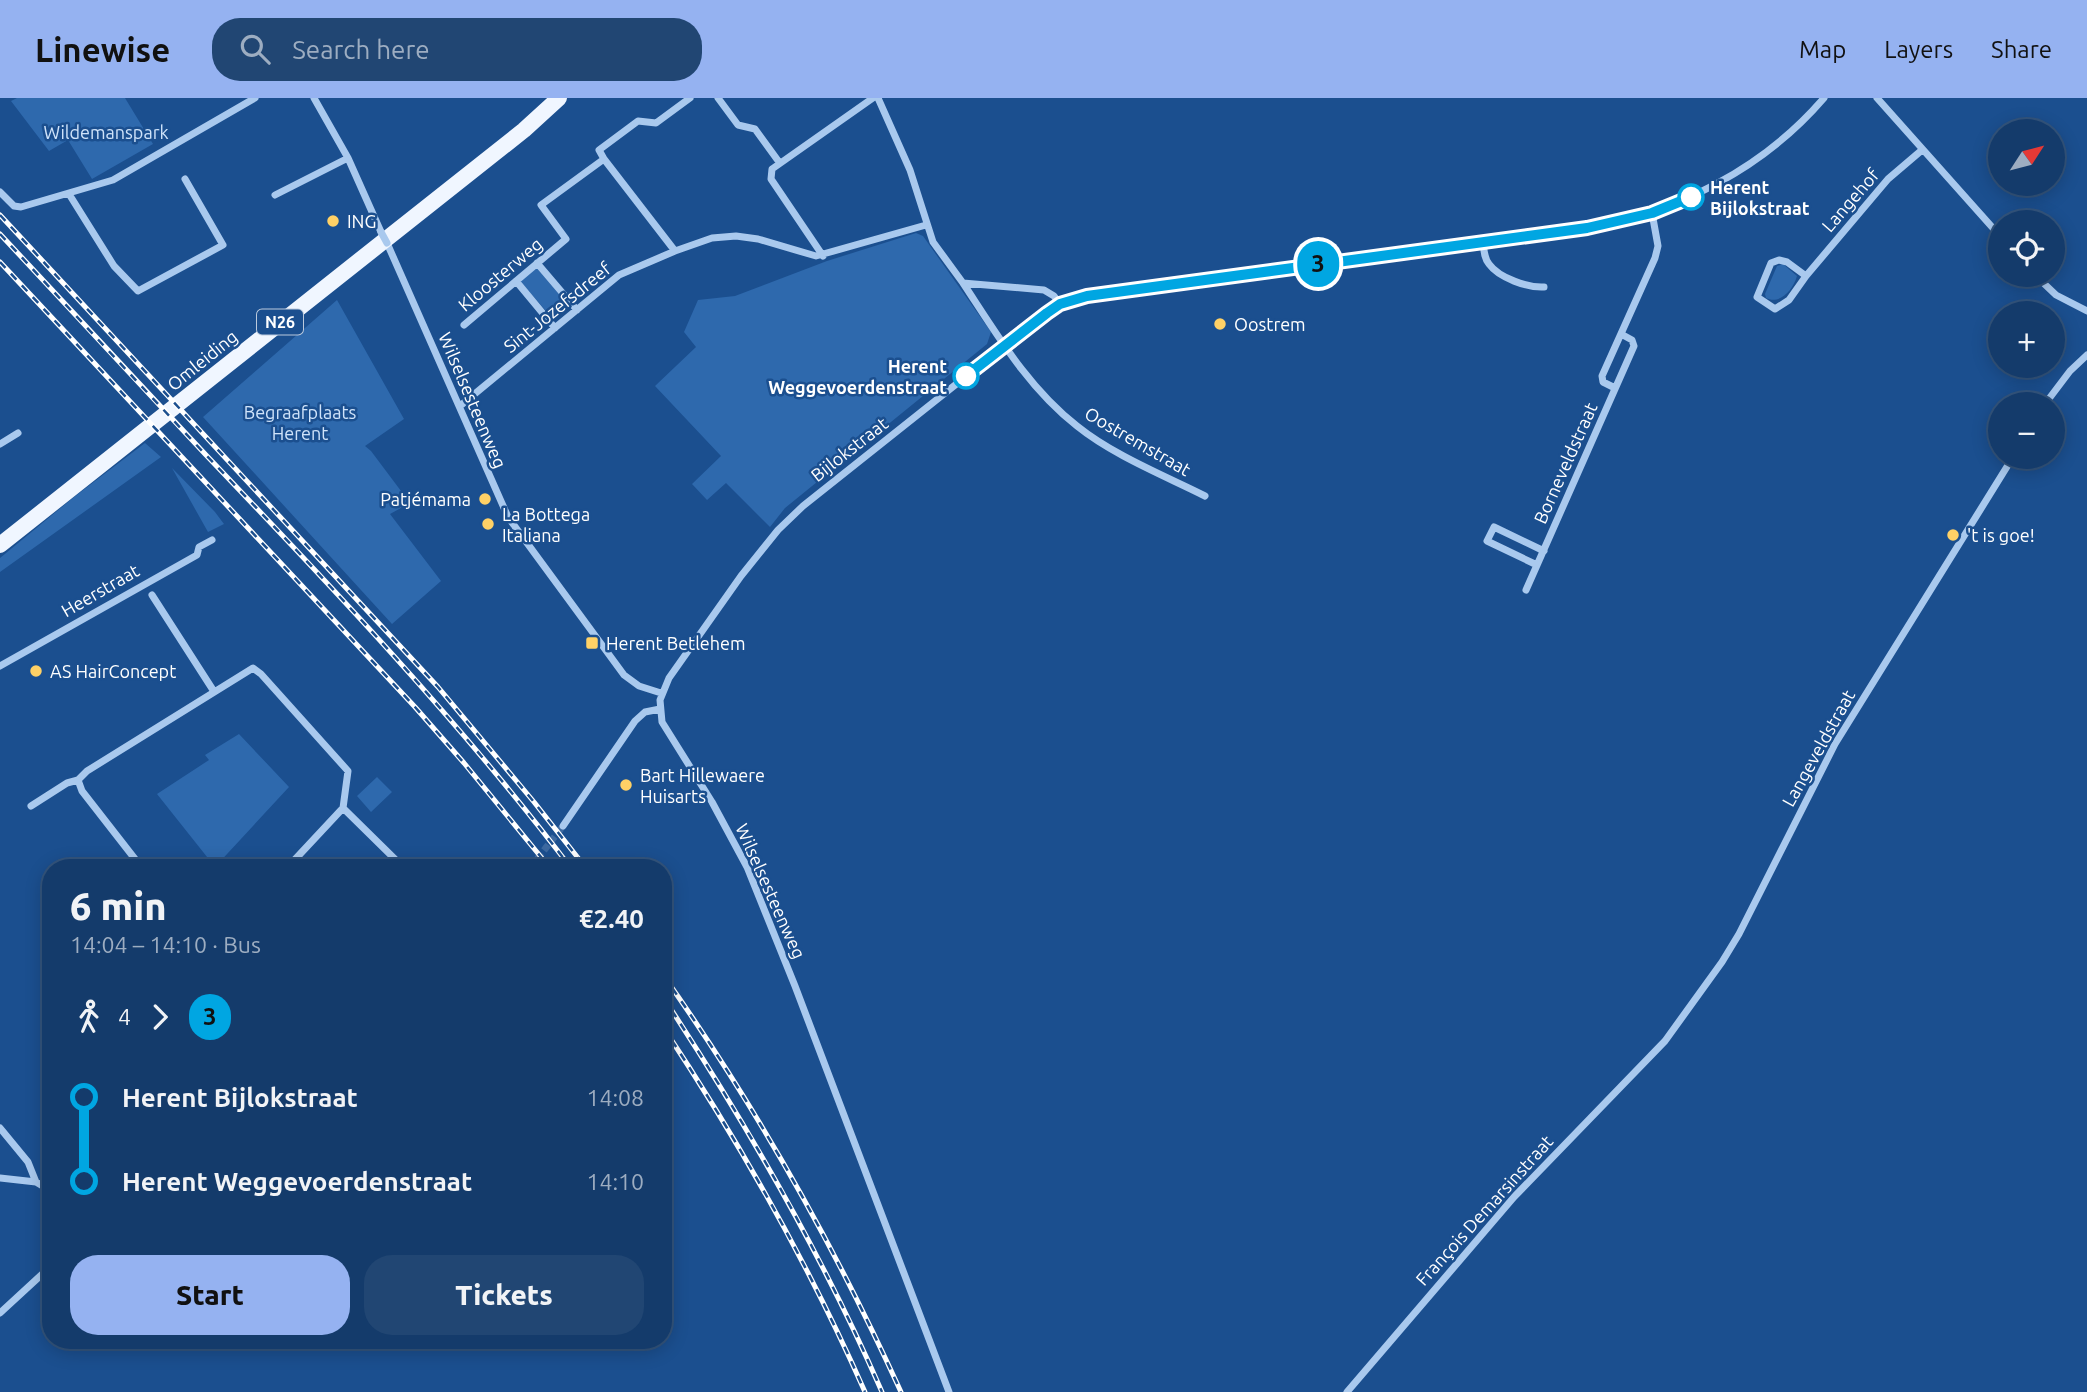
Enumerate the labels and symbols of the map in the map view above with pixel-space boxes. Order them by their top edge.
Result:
north arrow [1988,119,2065,196]
park label: Wildemanspark [43,122,169,142]
street label: Langehof [1817,164,1883,235]
place label: Herent Bijlokstraat [1710,177,1810,218]
marker: Herent Bijlokstraat [1678,184,1704,210]
place label: ING [347,211,376,231]
marker: ING [325,213,341,229]
street label: Kloosterweg [454,233,546,315]
line badge: 3 [1295,241,1341,287]
street label: Sint-Jozefsdreef [500,258,615,356]
road number: N26 [257,310,303,334]
place label: Oostrem [1234,314,1306,334]
marker: Oostrem [1212,316,1228,332]
street label: Omleiding [163,326,241,394]
street label: Wilselsesteenweg [435,329,511,471]
place label: Herent Weggevoerdenstraat [768,356,947,397]
marker: Herent Weggevoerdenstraat [953,363,979,389]
street label: Borneveldstraat [1529,399,1601,527]
park label: Begraafplaats Herent [244,402,356,443]
street label: Oostremstraat [1081,403,1195,479]
street label: Bijlokstraat [807,413,891,485]
place label: Patjémama [380,489,471,509]
marker: Patjémama [477,491,493,507]
place label: La Bottega Italiana [502,504,590,545]
marker: La Bottega Italiana [480,516,496,532]
place label: 't is goe! [1967,525,2035,545]
marker: 't is goe! [1945,527,1961,543]
street label: Heerstraat [58,560,142,620]
place label: Herent Betlehem [606,633,746,653]
marker: Herent Betlehem [584,635,600,651]
place label: AS HairConcept [50,661,176,681]
marker: AS HairConcept [28,663,44,679]
street label: Langeveldstraat [1778,686,1858,810]
place label: Bart Hillewaere Huisarts [640,765,765,806]
marker: Bart Hillewaere Huisarts [618,777,634,793]
street label: Wilselsesteenweg [732,820,810,962]
street label: François Demarsinstraat [1411,1131,1557,1289]

